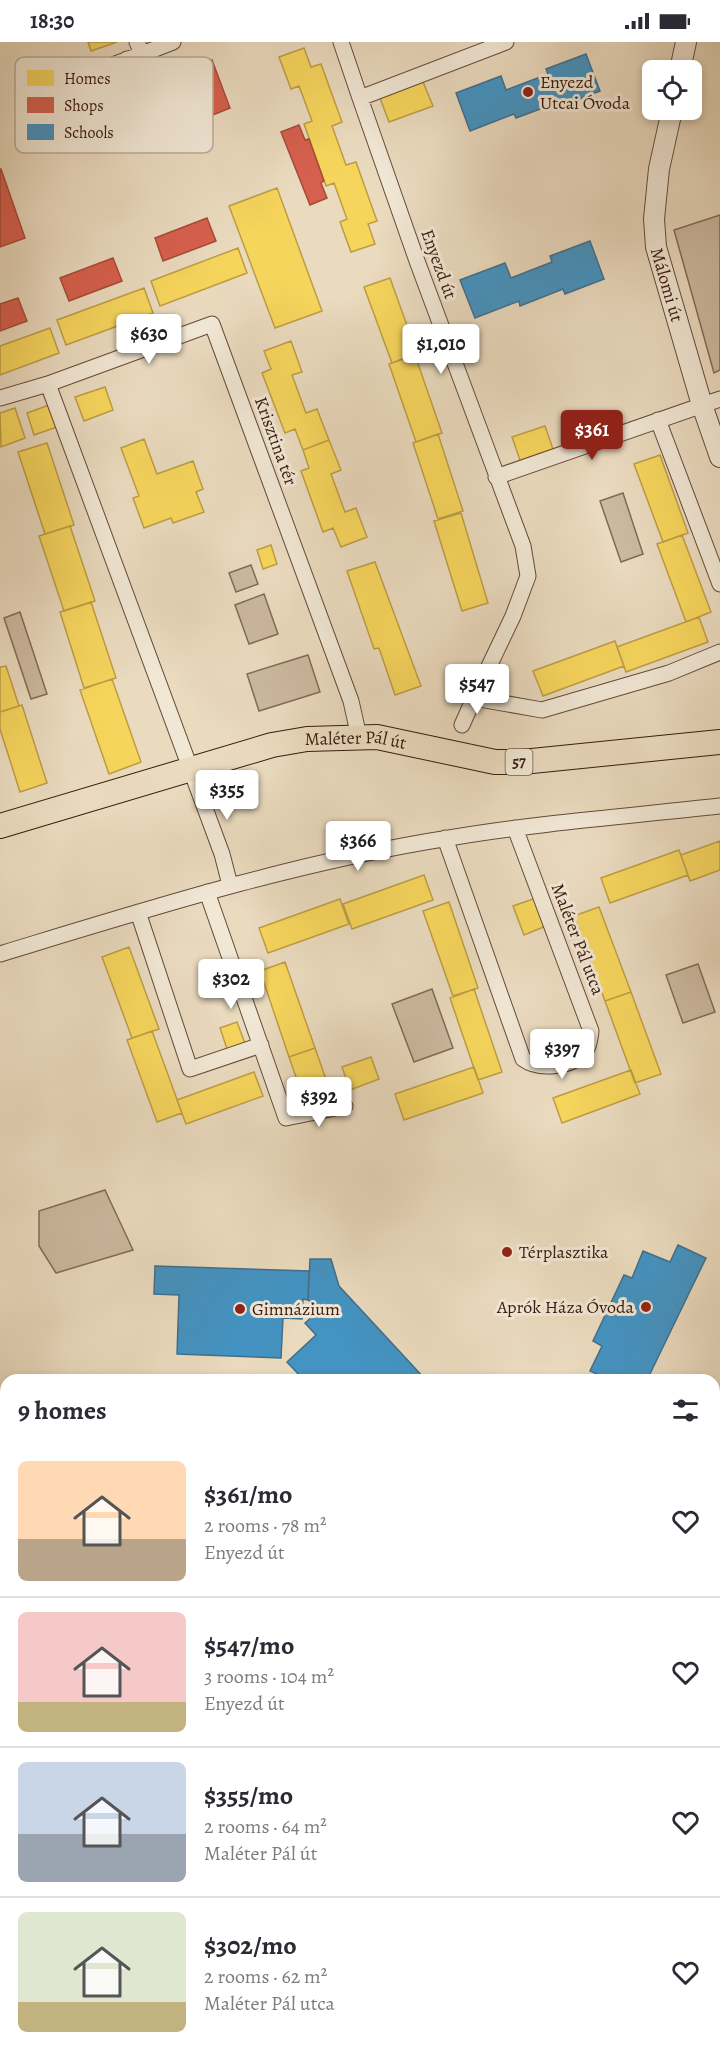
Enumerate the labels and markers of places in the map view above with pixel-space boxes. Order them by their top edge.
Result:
place label: Enyezd Utcai Óvoda [540,70,631,115]
marker: Enyezd Utcai Óvoda [521,85,535,99]
pin: $630 [113,314,185,365]
pin: $1,010 [392,324,490,375]
pin: $361 [556,410,628,461]
pin: $547 [441,664,513,715]
pin: $355 [191,770,263,821]
pin: $366 [322,821,394,872]
pin: $302 [195,959,267,1010]
pin: $397 [526,1029,598,1080]
pin: $392 [283,1077,355,1128]
place label: Térplasztika [519,1240,609,1264]
marker: Térplasztika [500,1245,514,1259]
place label: Aprók Háza Óvoda [496,1295,635,1319]
place label: Gimnázium [252,1297,340,1321]
marker: Aprók Háza Óvoda [639,1300,653,1314]
marker: Gimnázium [233,1302,247,1316]

